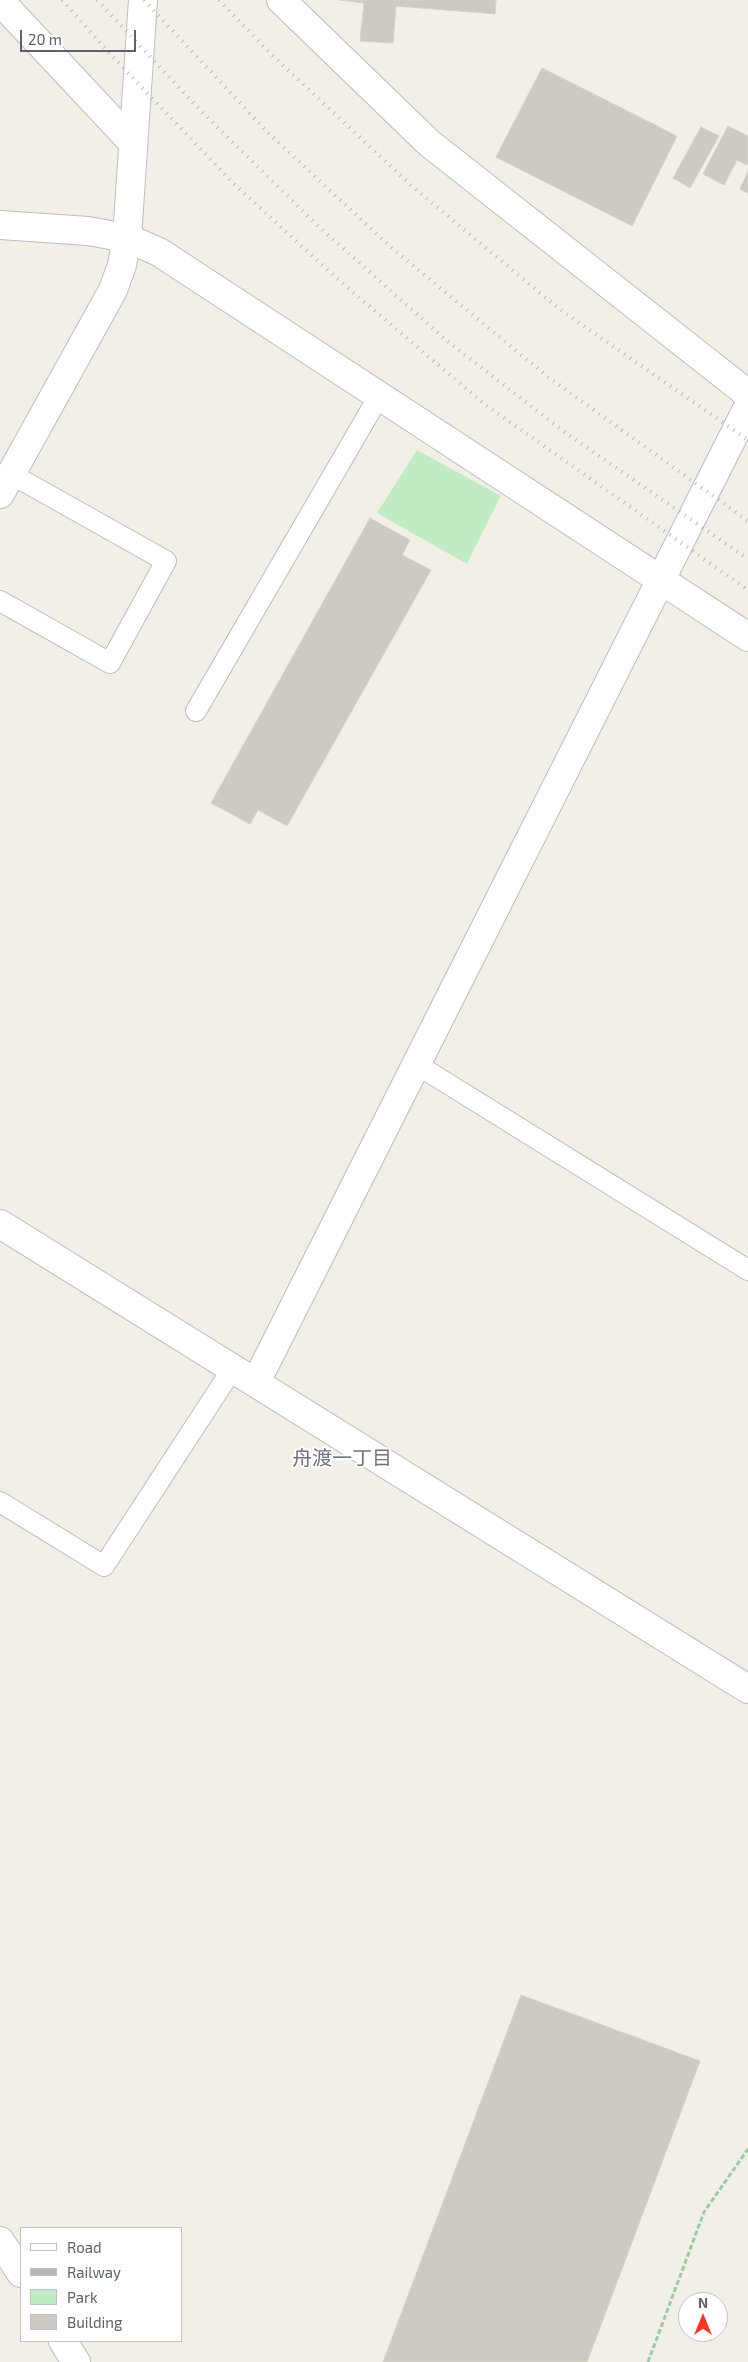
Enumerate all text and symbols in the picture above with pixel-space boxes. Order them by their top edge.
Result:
scale bar [22,20,139,52]
text: 20 m [28,30,62,48]
district label: 舟渡一丁目 [292,1446,392,1470]
legend [20,2227,182,2342]
text: Road [67,2238,102,2256]
text: Railway [67,2263,121,2281]
text: Park [67,2288,98,2306]
north arrow [678,2292,728,2342]
text: N [698,2294,708,2311]
text: Building [67,2313,122,2331]

